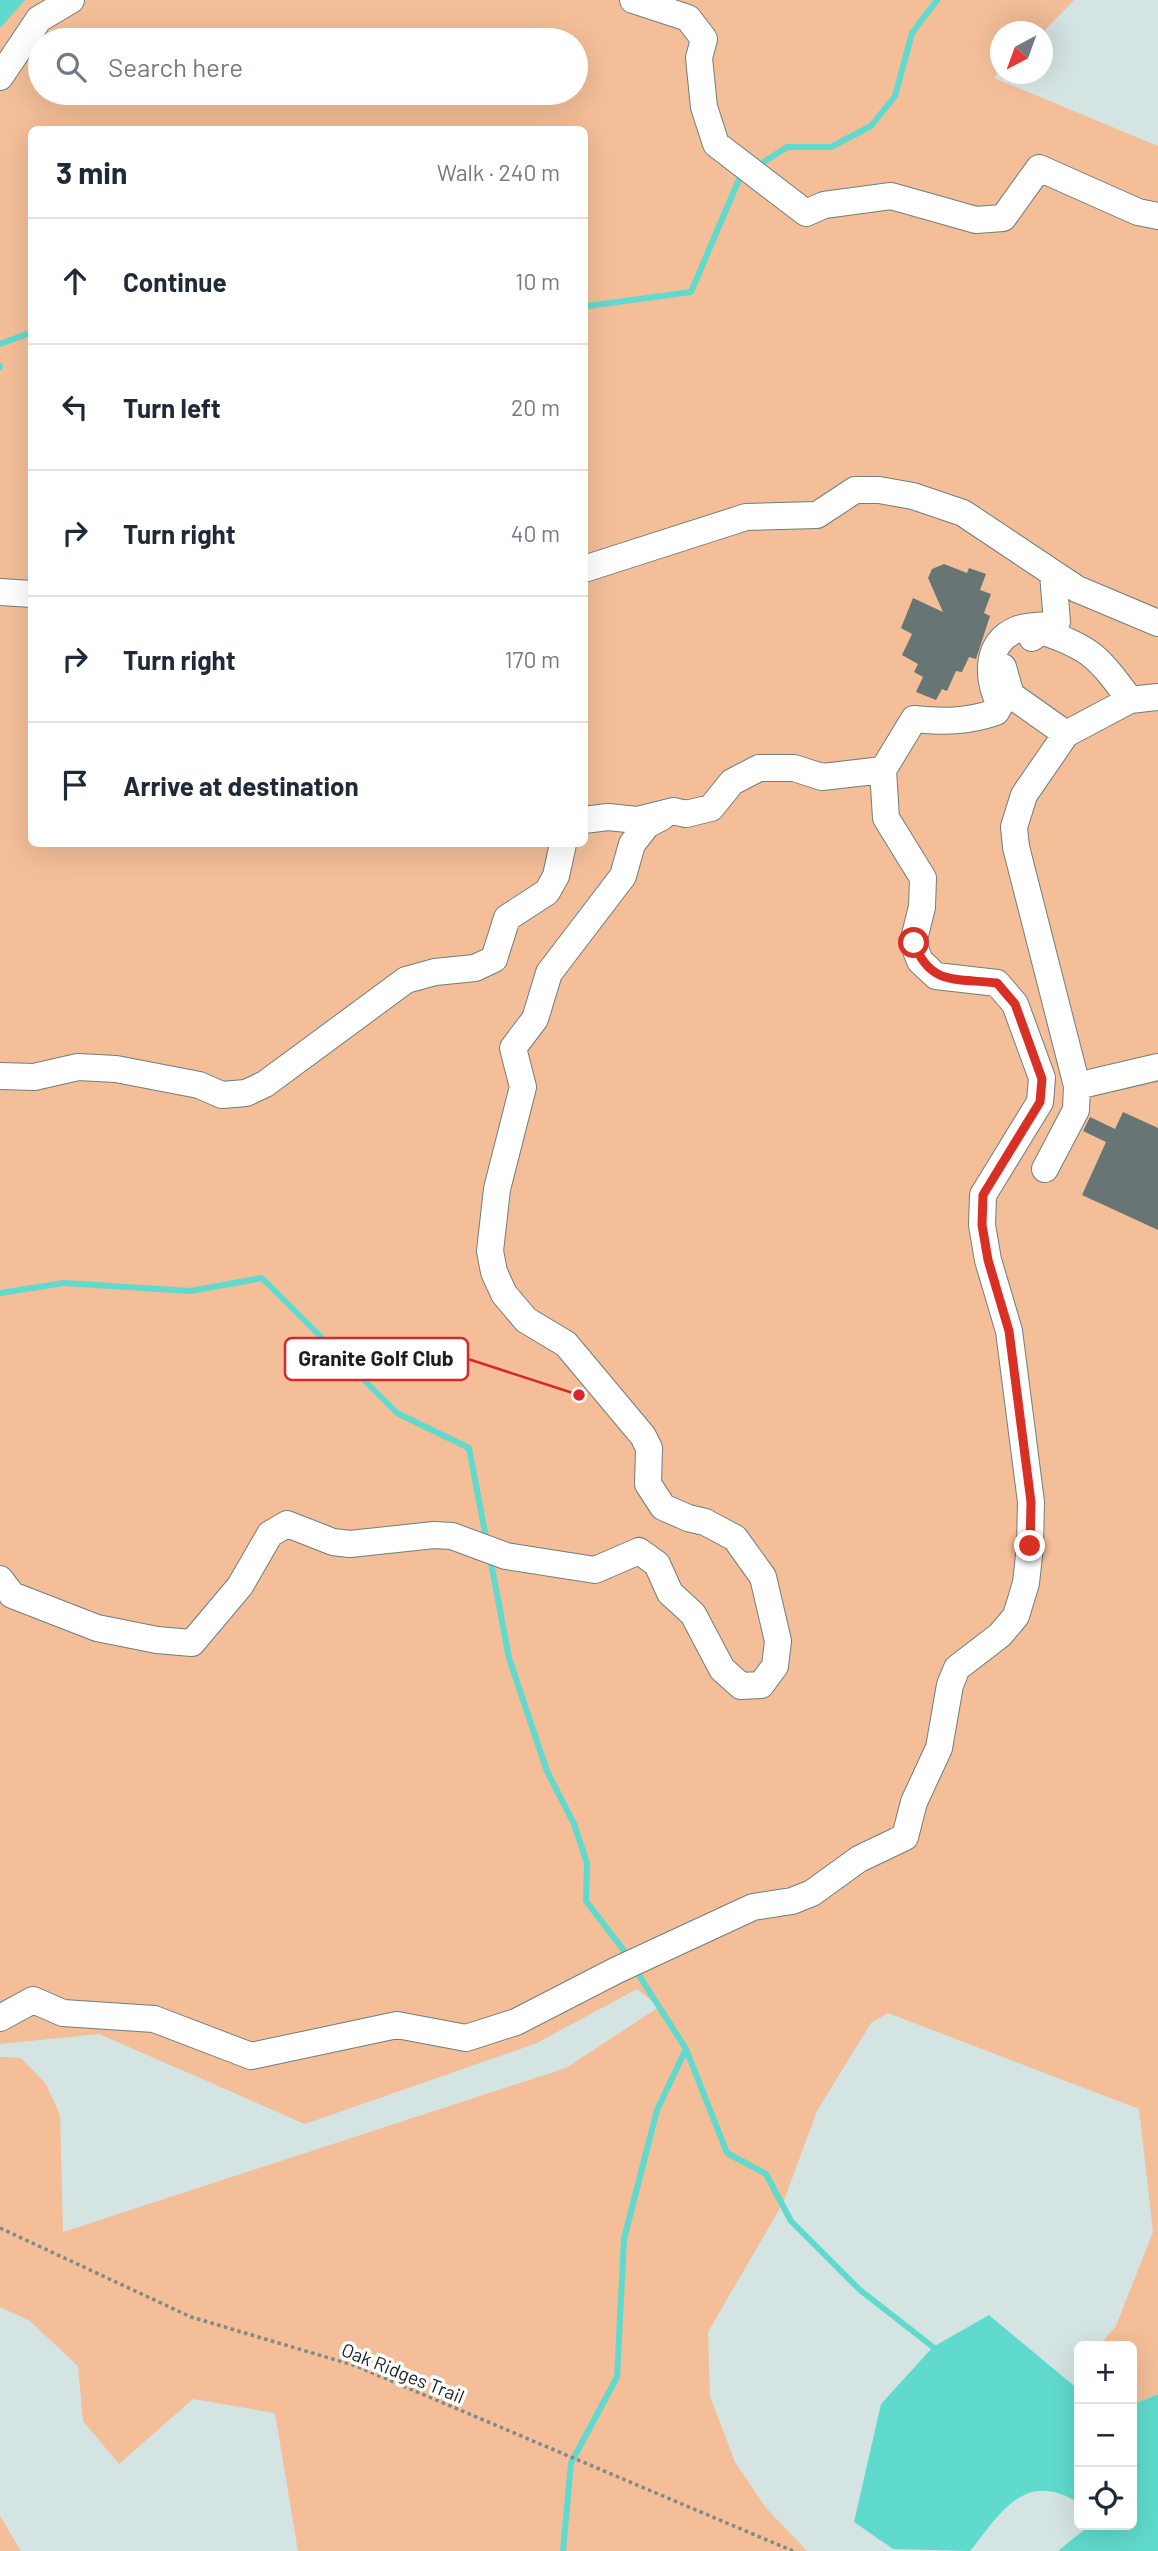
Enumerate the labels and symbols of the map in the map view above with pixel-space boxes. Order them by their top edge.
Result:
north arrow [990,21,1053,84]
route start [898,927,929,958]
callout: Granite Golf Club [285,1338,468,1380]
text: Granite Golf Club [298,1345,454,1370]
route end [1014,1530,1045,1561]
street label: Oak Ridges Trail [339,2337,468,2408]

